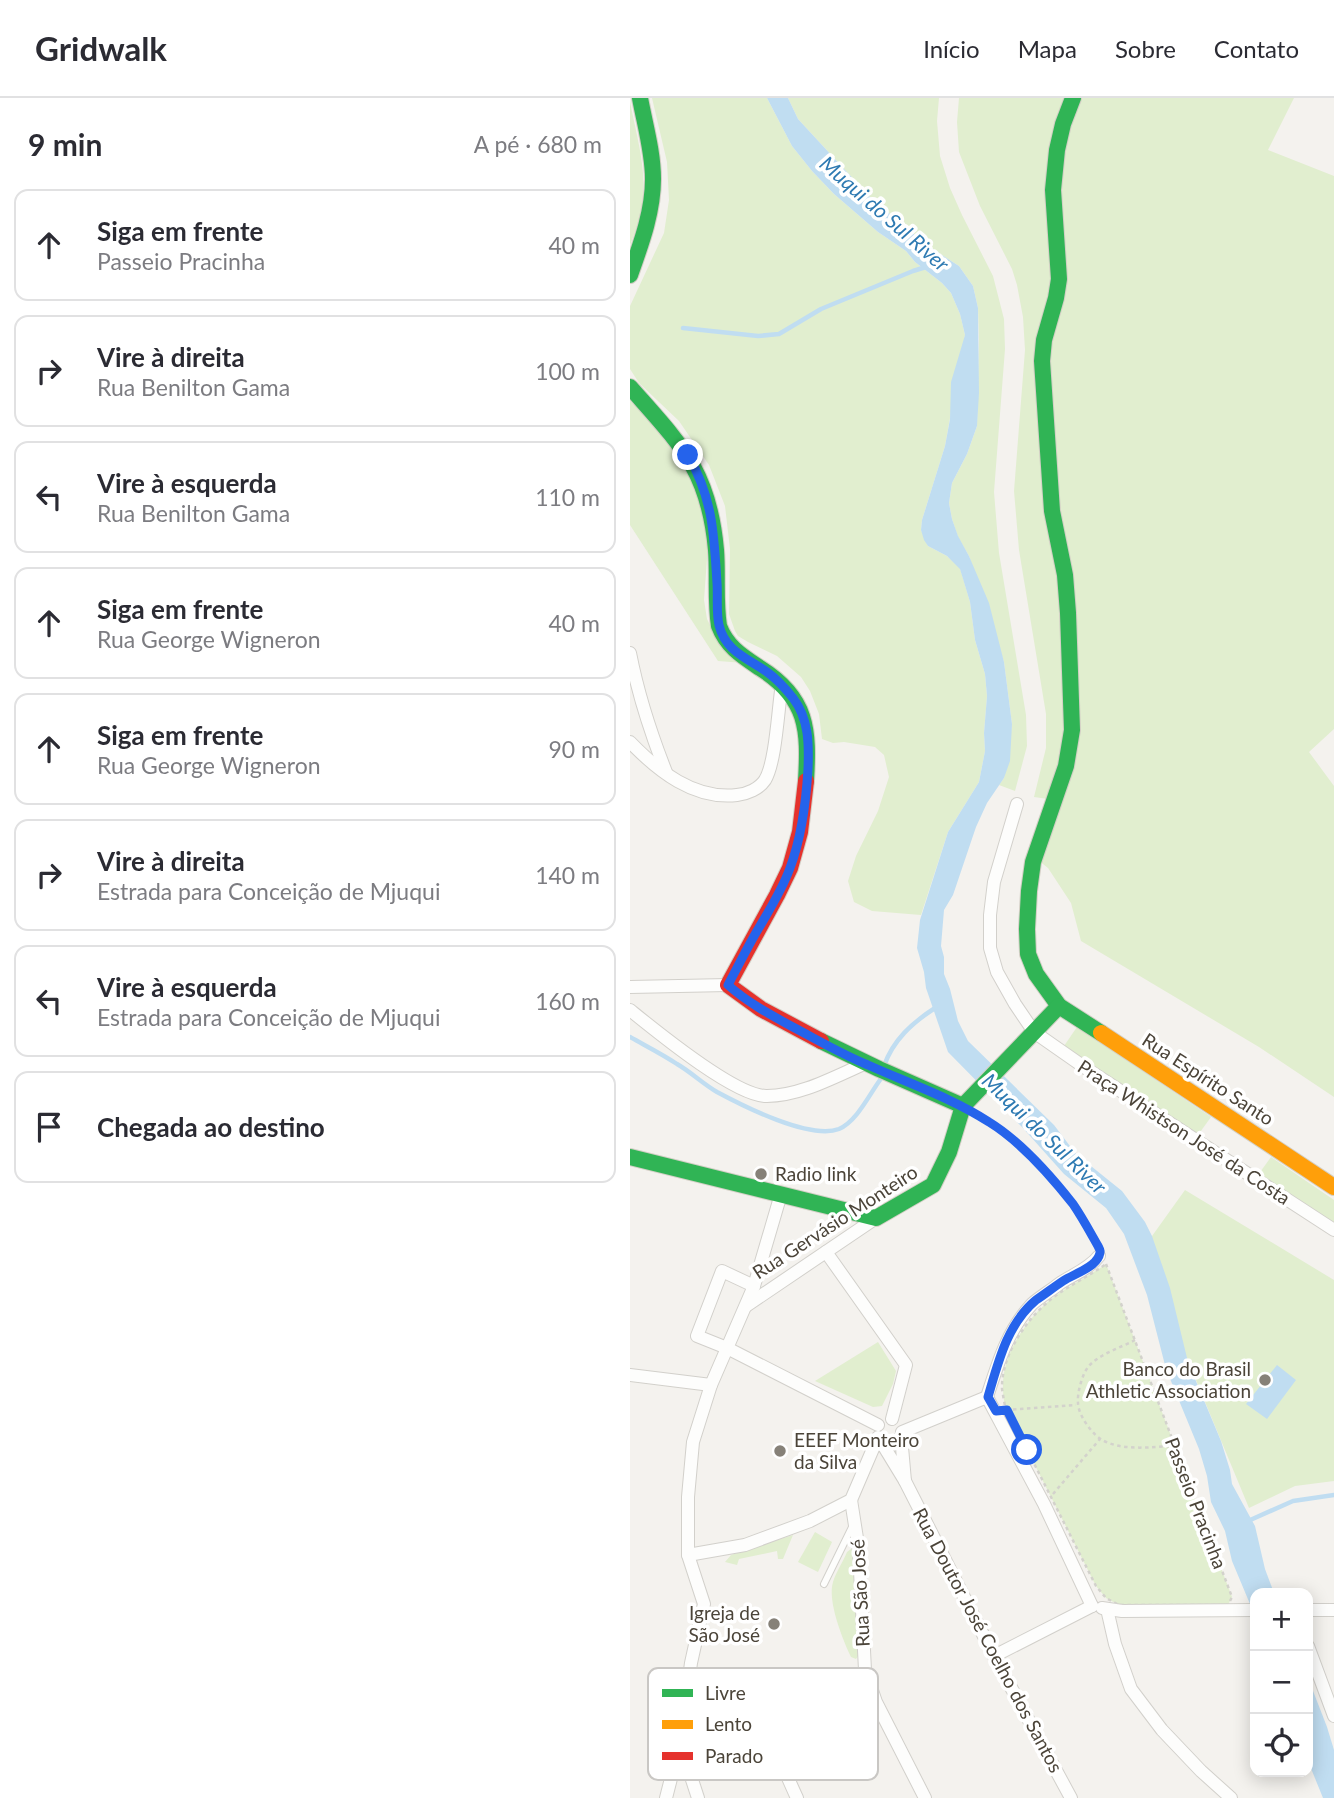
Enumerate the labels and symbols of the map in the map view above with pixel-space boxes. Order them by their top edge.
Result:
water label: Muqui do Sul River [815,150,955,276]
route end [672,439,703,470]
street label: Rua Espírito Santo [1138,1027,1278,1130]
street label: Praça Whistson José da Costa [1074,1054,1295,1209]
water label: Muqui do Sul River [978,1067,1113,1199]
street label: Rua Gervásio Monteiro [748,1160,921,1283]
place label: Radio link [775,1162,857,1185]
marker: Radio link [753,1166,769,1182]
place label: Banco do Brasil Athletic Association [1086,1357,1251,1402]
marker: Banco do Brasil Athletic Association [1257,1372,1273,1388]
place label: EEEF Monteiro da Silva [794,1428,919,1473]
route start [1011,1434,1042,1465]
street label: Passeio Pracinha [1161,1434,1232,1572]
marker: EEEF Monteiro da Silva [772,1443,788,1459]
street label: Rua Doutor José Coelho dos Santos [909,1503,1068,1776]
street label: Rua São José [845,1539,874,1647]
place label: Igreja de São José [689,1601,760,1646]
marker: Igreja de São José [766,1616,782,1632]
legend [648,1668,878,1780]
text: Livre [705,1681,746,1704]
text: Lento [705,1712,752,1735]
text: Parado [705,1744,763,1767]

